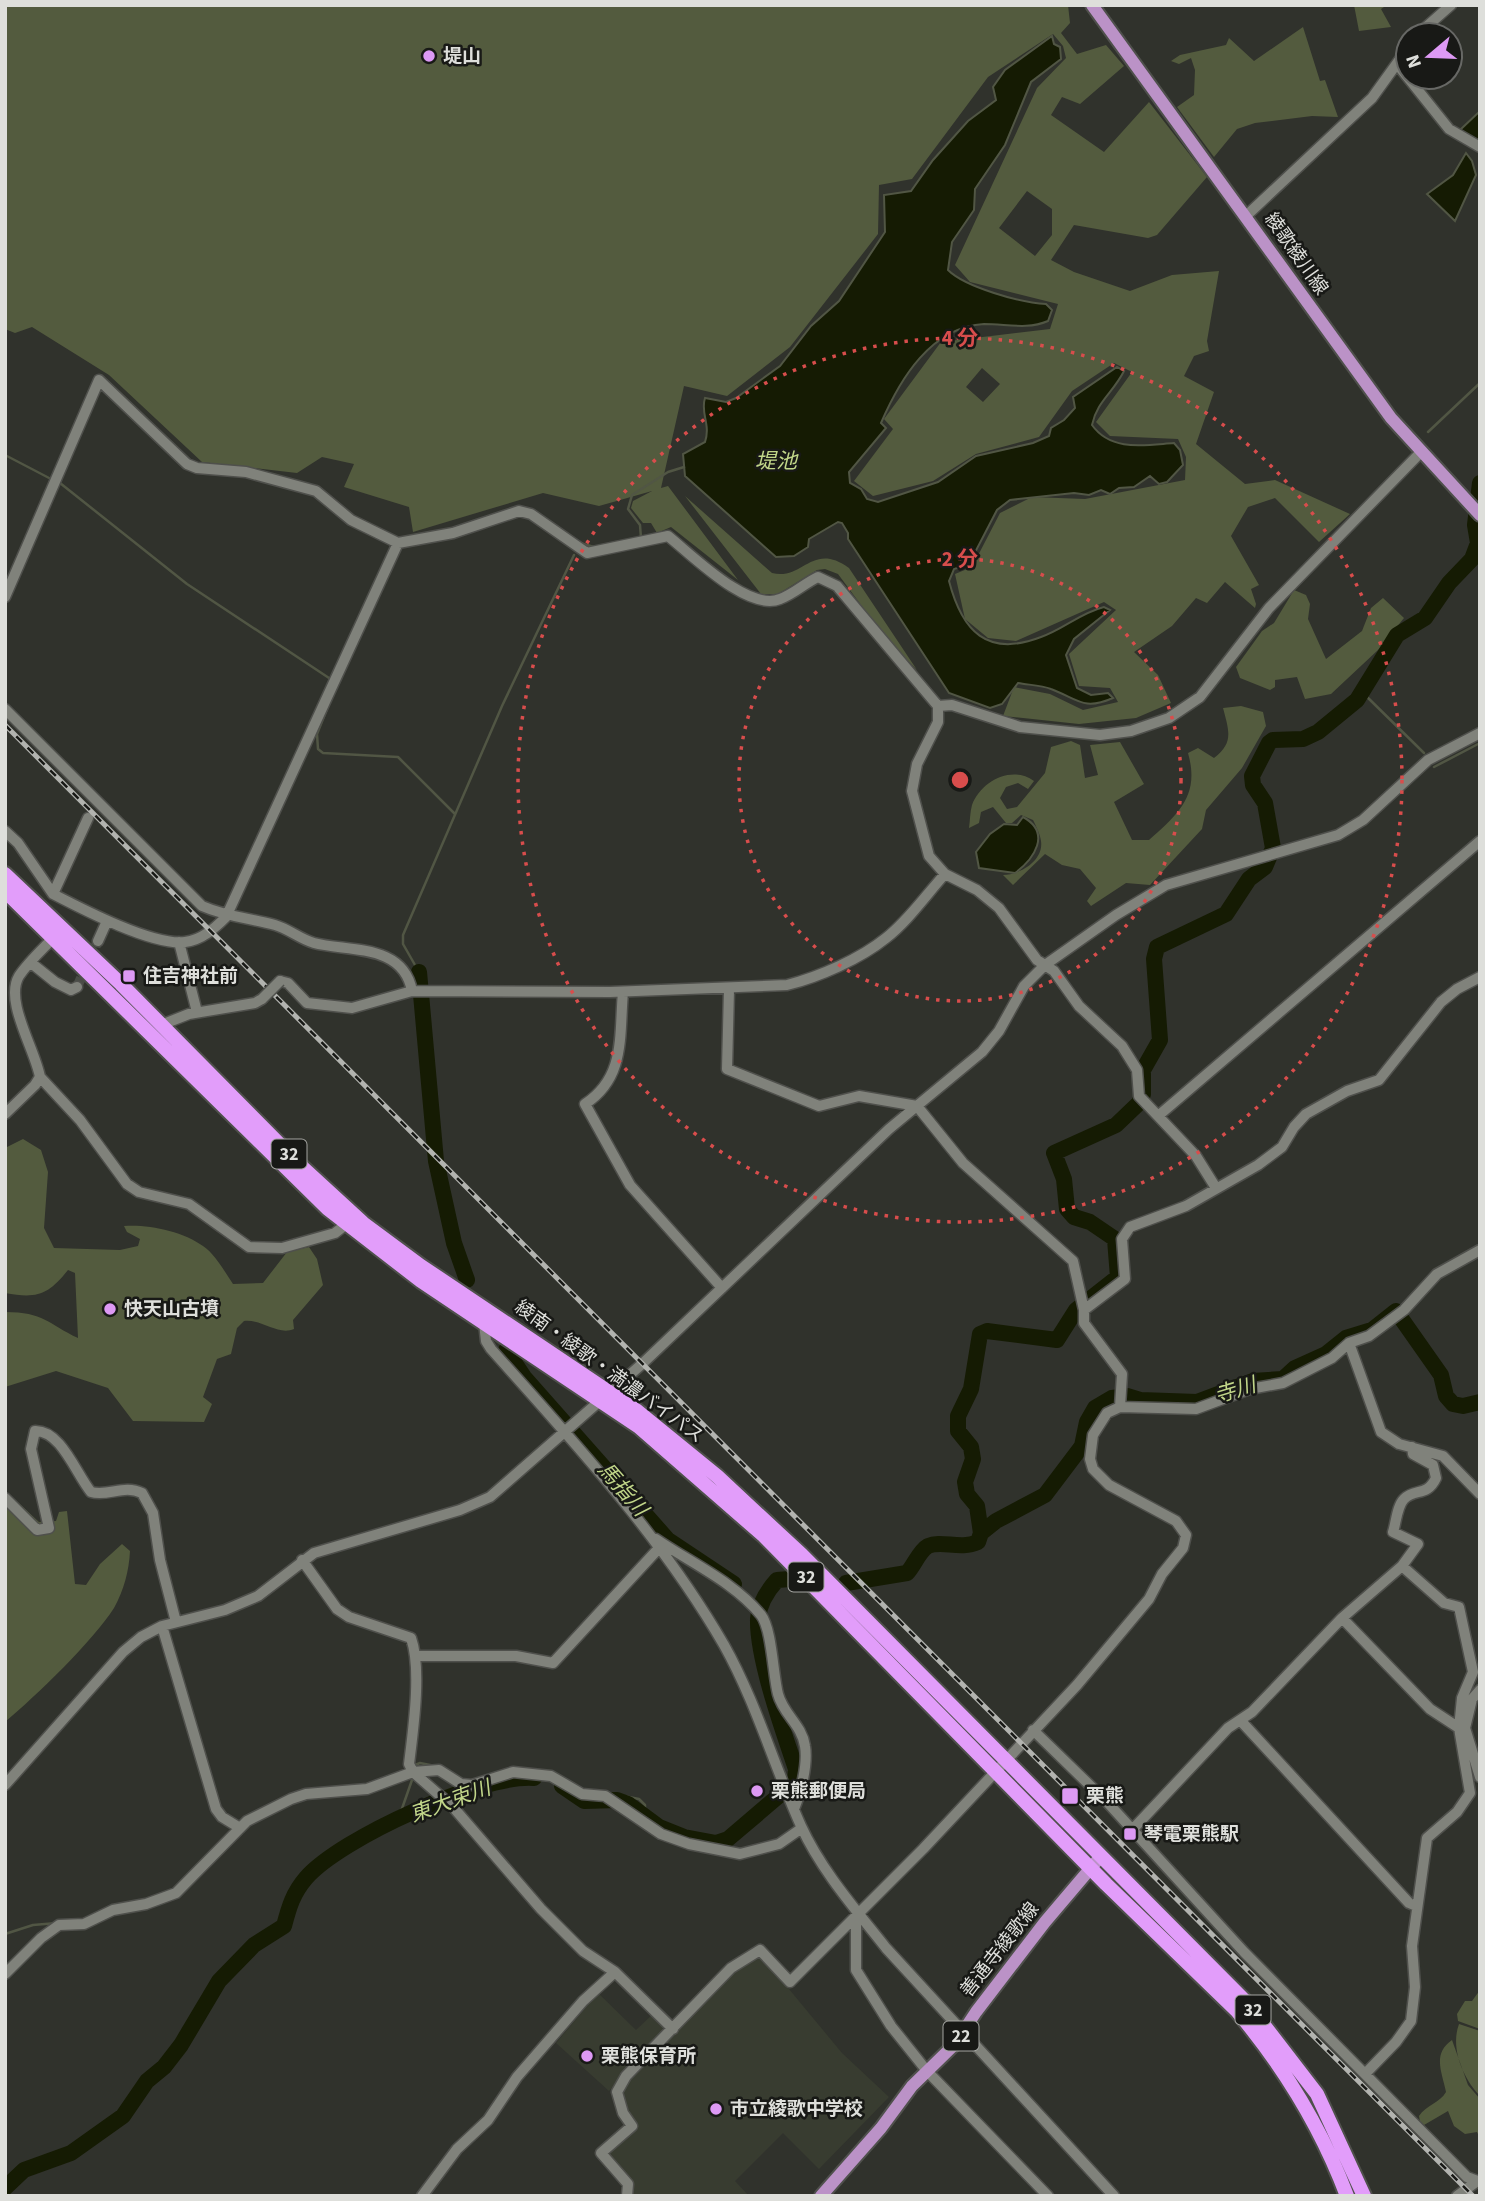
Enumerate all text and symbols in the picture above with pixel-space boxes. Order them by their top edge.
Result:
north arrow [1394,21,1464,91]
place label: 堤山 [443,43,481,70]
marker: 堤山 [421,48,437,64]
text: N [1400,51,1429,71]
street label: 綾歌綾川線 [1258,207,1334,301]
text: 4 分 [942,323,978,353]
water label: 堤池 [755,446,799,476]
text: 2 分 [942,544,978,574]
centre of rings [948,768,972,792]
place label: 住吉神社前 [143,963,238,990]
marker: 住吉神社前 [121,968,137,984]
road number: 32 [272,1140,306,1168]
street label: 綾南・綾歌・満濃バイパス [509,1294,709,1450]
place label: 快天山古墳 [124,1296,219,1323]
marker: 快天山古墳 [102,1301,118,1317]
water label: 寺川 [1211,1369,1261,1410]
water label: 馬指川 [591,1455,656,1524]
road number: 32 [788,1562,824,1592]
water label: 東大束川 [405,1772,496,1829]
place label: 栗熊郵便局 [771,1778,866,1805]
marker: 栗熊郵便局 [749,1783,765,1799]
place label: 栗熊 [1086,1783,1124,1810]
marker: 栗熊 [1060,1786,1080,1806]
place label: 琴電栗熊駅 [1144,1821,1239,1848]
marker: 琴電栗熊駅 [1122,1826,1138,1842]
street label: 善通寺綾歌線 [954,1897,1046,2003]
road number: 32 [1236,1996,1270,2024]
road number: 22 [944,2022,978,2050]
place label: 栗熊保育所 [601,2043,696,2070]
marker: 栗熊保育所 [579,2048,595,2064]
place label: 市立綾歌中学校 [730,2096,863,2123]
marker: 市立綾歌中学校 [708,2101,724,2117]

